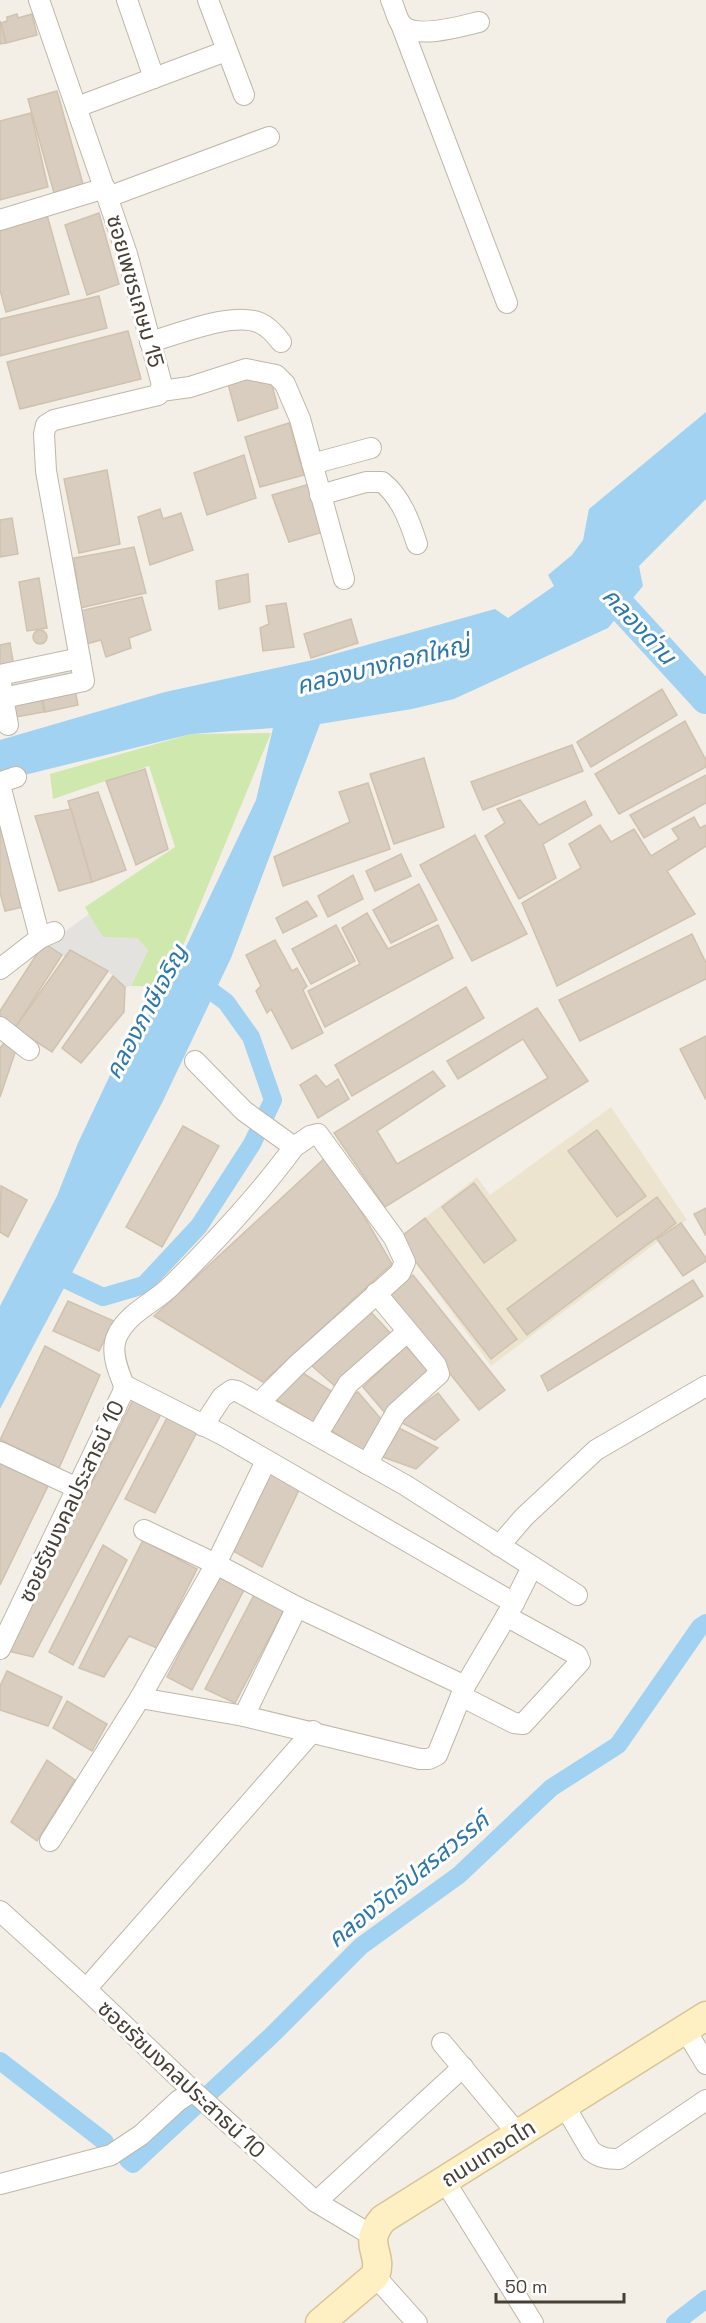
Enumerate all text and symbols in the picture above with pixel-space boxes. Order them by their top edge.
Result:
street label: ซอยเพชรเกษม 15 [101,211,171,371]
water label: คลองด่าน [596,581,684,672]
water label: คลองบางกอกใหญ่ [293,627,476,701]
water label: คลองภาษีเจริญ [97,938,194,1084]
street label: ซอยรัชมงคลประสาธน์ 10 [12,1396,130,1606]
water label: คลองวัดอัปสรสวรรค์ [321,1802,498,1954]
street label: ซอยรัชมงคลประสาธน์ 10 [92,1994,272,2164]
street label: ถนนเทอดไท [435,2113,541,2193]
scale bar [496,2266,624,2304]
text: 50 m [505,2275,547,2298]

